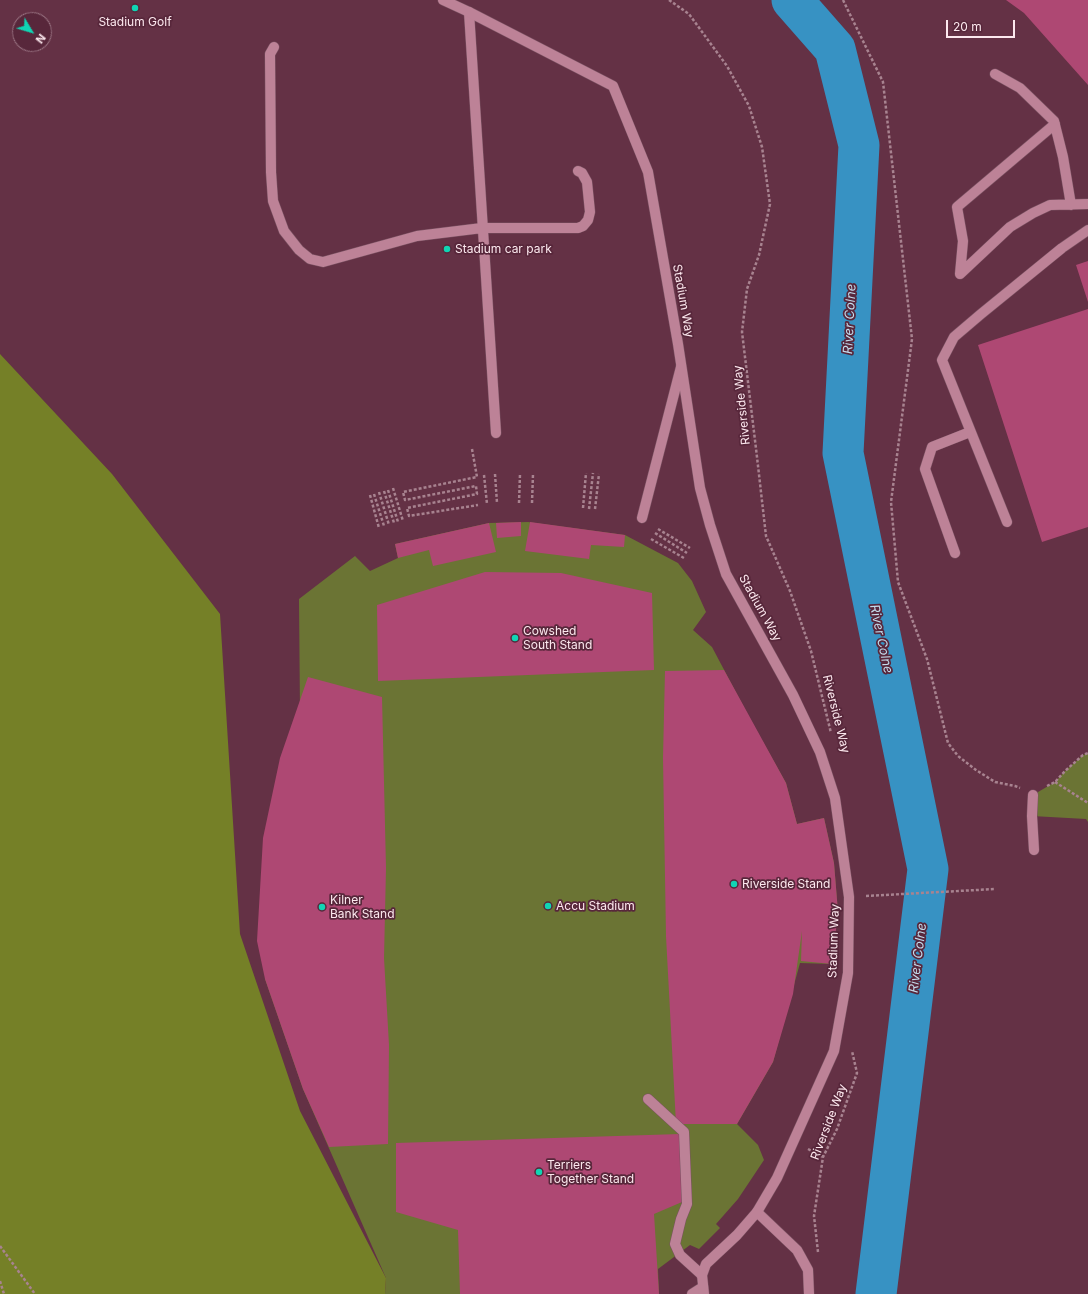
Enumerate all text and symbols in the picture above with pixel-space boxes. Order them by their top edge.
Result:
marker: Stadium Golf [130,3,140,13]
north arrow [12,12,52,52]
scale bar [948,12,1017,38]
place label: Stadium Golf [98,15,172,29]
text: 20 m [953,19,982,34]
text: N [33,31,49,46]
place label: Stadium car park [455,242,552,256]
marker: Stadium car park [442,244,452,254]
street label: Stadium Way [669,263,697,339]
water label: River Colne [840,284,860,354]
street label: Riverside Way [731,364,753,446]
street label: Stadium Way [736,572,784,644]
water label: River Colne [866,603,896,675]
place label: Cowshed South Stand [523,624,592,652]
marker: Cowshed South Stand [510,633,520,643]
street label: Riverside Way [819,673,853,755]
place label: Riverside Stand [742,877,830,891]
marker: Riverside Stand [729,879,739,889]
place label: Kilner Bank Stand [330,893,394,921]
place label: Accu Stadium [556,899,635,913]
marker: Accu Stadium [543,901,553,911]
marker: Kilner Bank Stand [317,902,327,912]
street label: Stadium Way [826,904,842,978]
water label: River Colne [906,922,930,994]
street label: Riverside Way [808,1082,850,1162]
place label: Terriers Together Stand [547,1158,634,1186]
marker: Terriers Together Stand [534,1167,544,1177]

